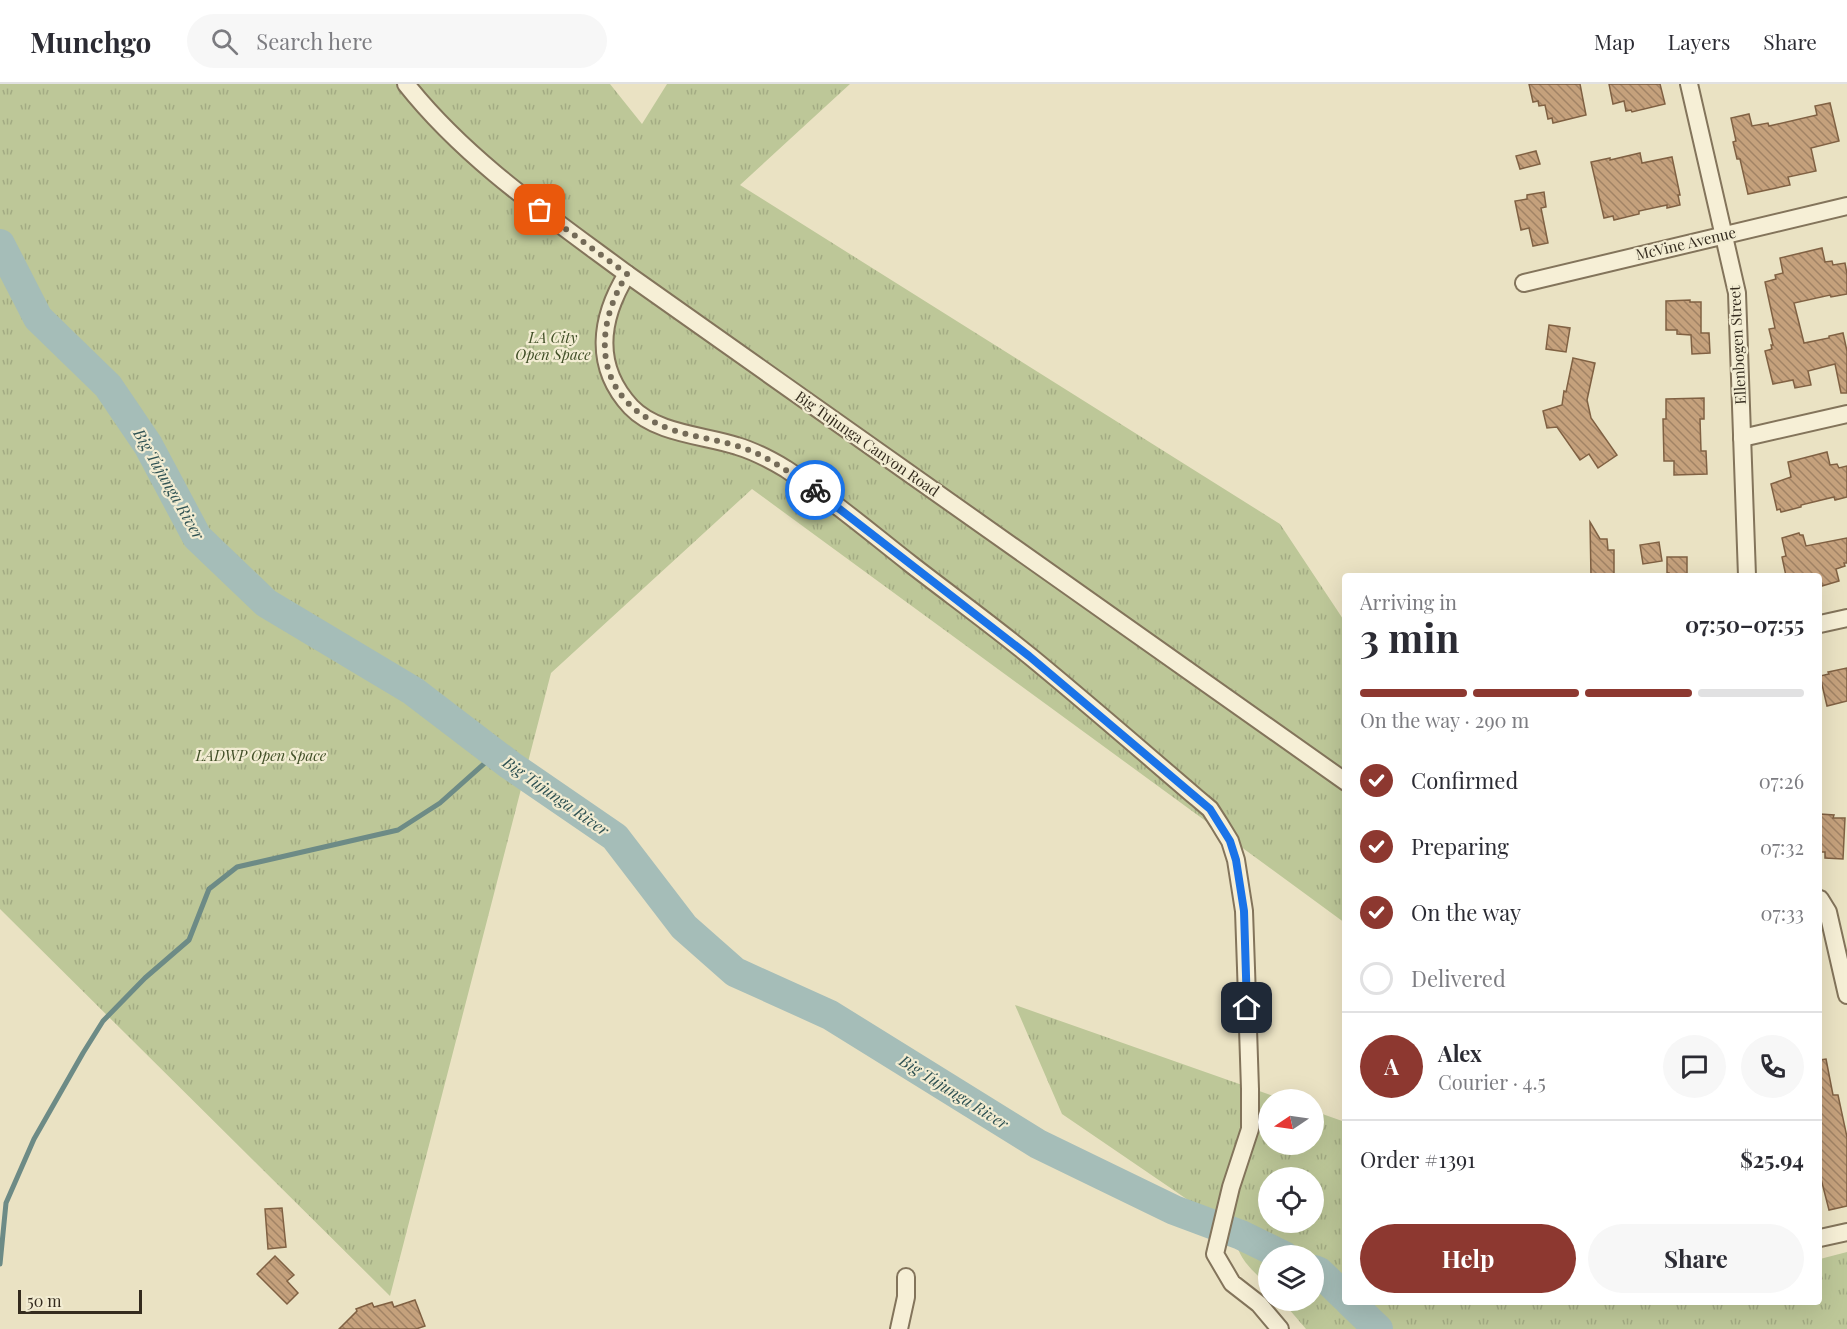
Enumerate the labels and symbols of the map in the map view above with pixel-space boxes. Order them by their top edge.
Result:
pin [514,184,565,235]
street label: McVine Avenue [1634,222,1738,264]
street label: Ellenbogen Street [1724,284,1750,405]
park label: LA City Open Space [515,327,591,364]
street label: Big Tujunga Canyon Road [792,386,944,501]
water label: Big Tujunga River [129,424,210,544]
courier [785,460,845,520]
park label: LADWP Open Space [195,745,327,765]
water label: Big Tujunga River [498,751,614,841]
pin [1221,982,1272,1033]
water label: Big Tujunga River [895,1049,1014,1134]
north arrow [1258,1089,1324,1155]
scale bar [18,1287,142,1314]

